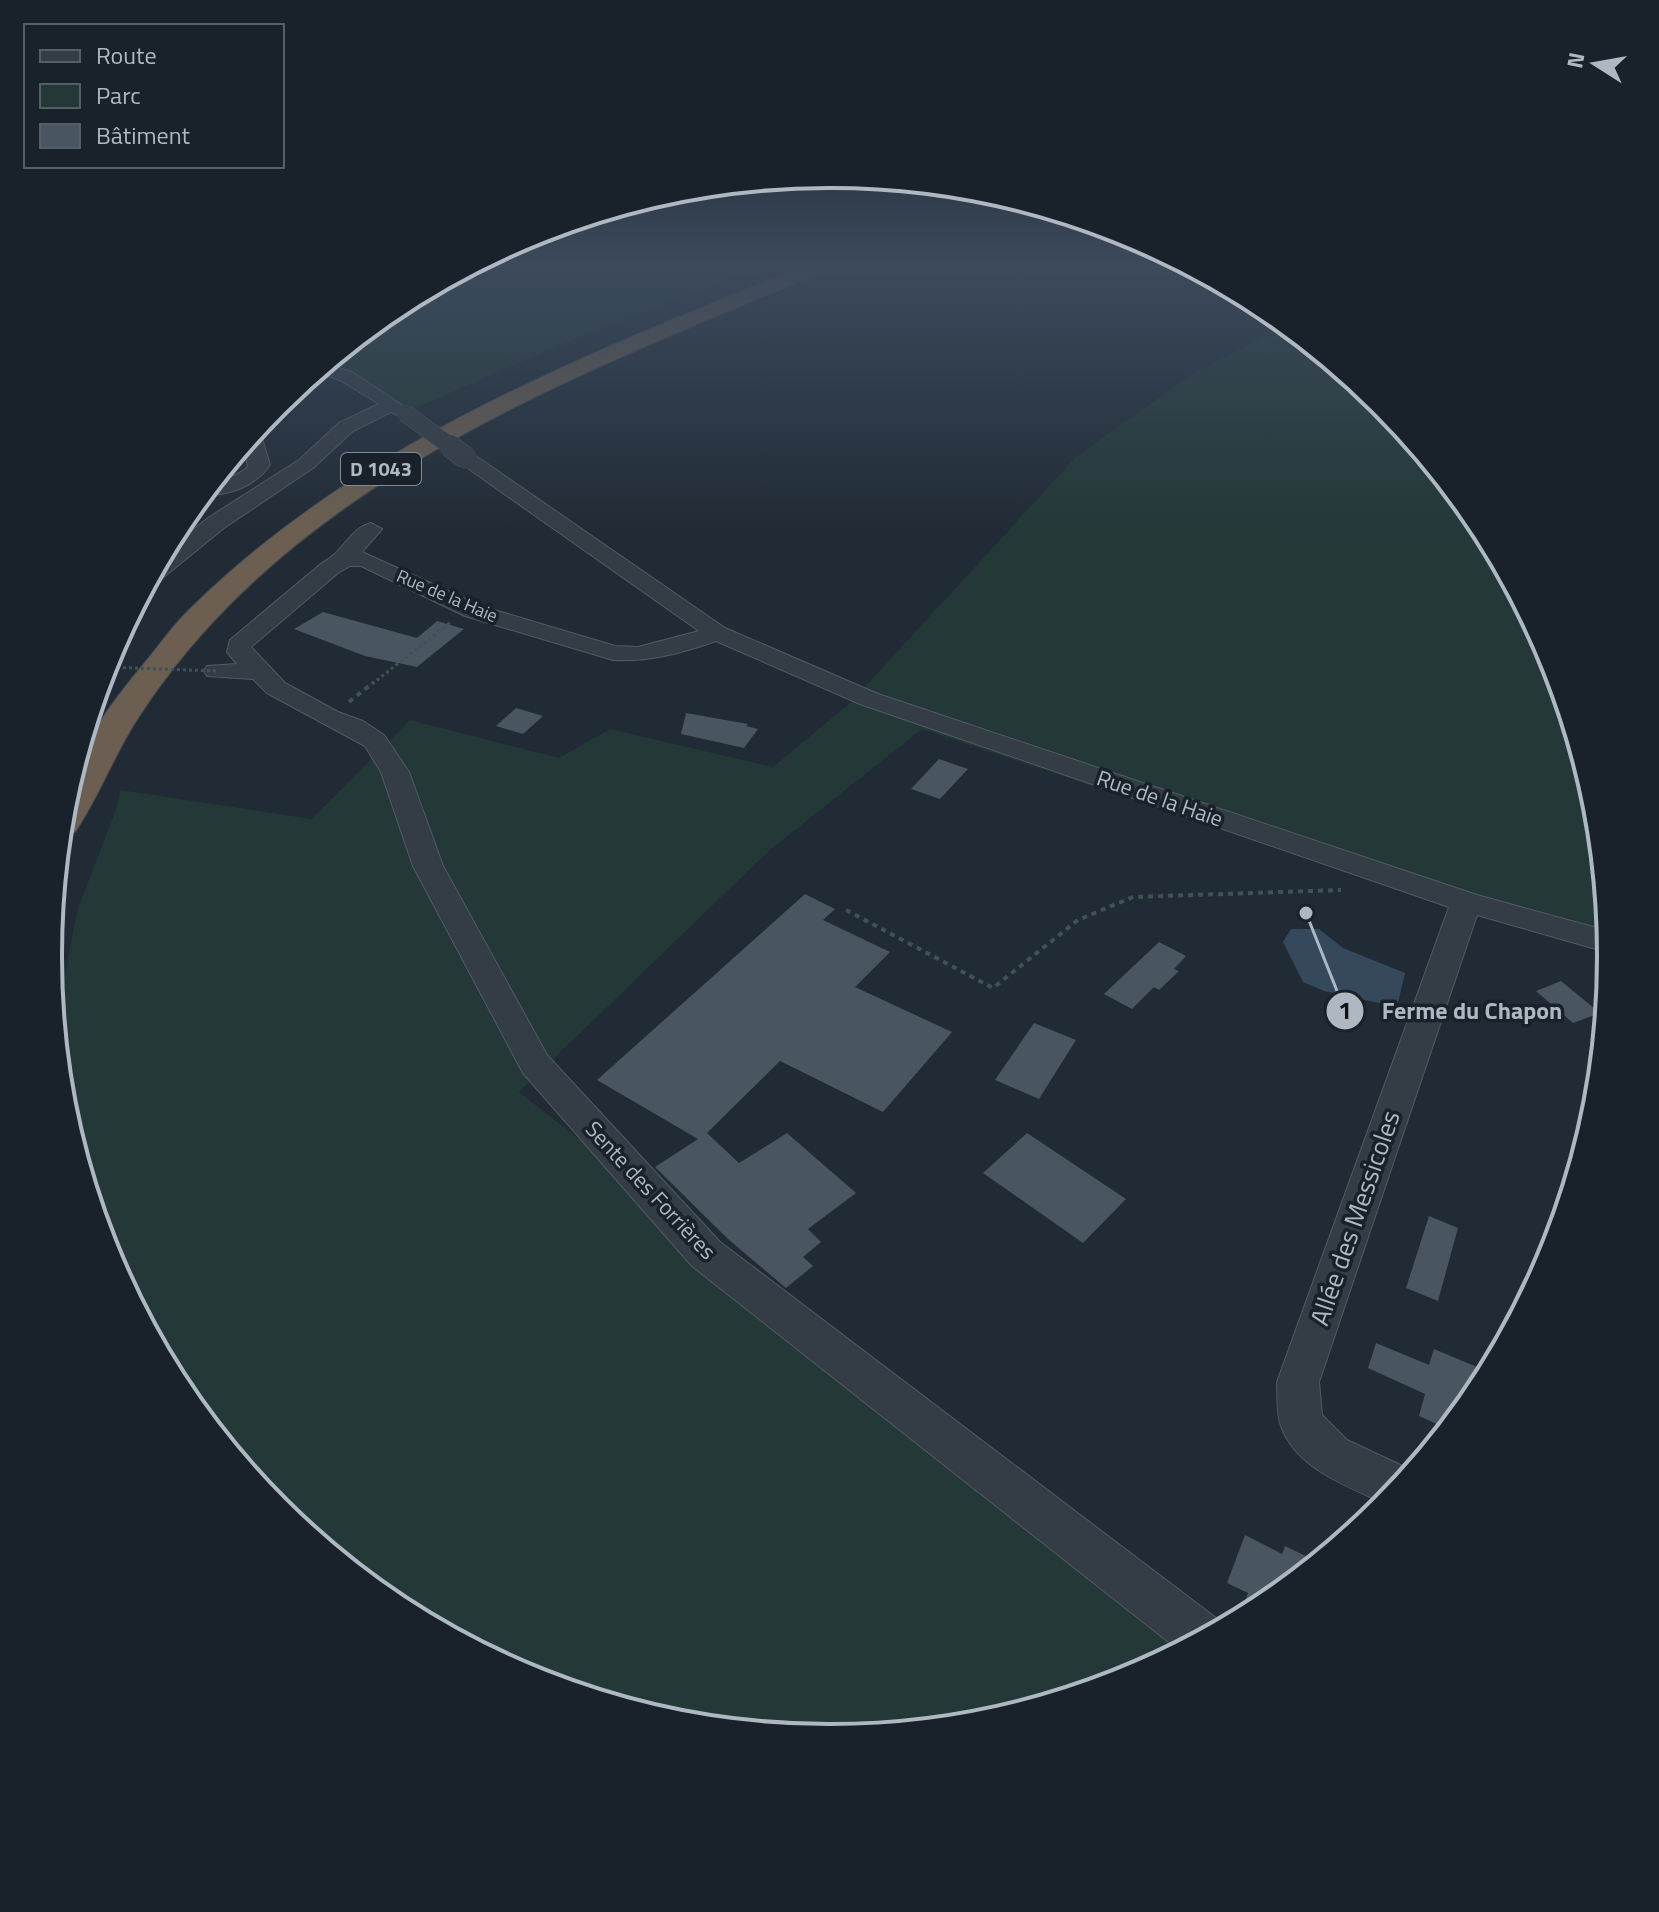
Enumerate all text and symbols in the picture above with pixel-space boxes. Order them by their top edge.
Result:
legend [24,24,284,168]
north arrow [1555,24,1635,104]
text: Route [96,37,157,73]
text: N [1557,49,1594,71]
text: Parc [96,77,141,113]
text: Bâtiment [96,117,190,153]
road number: D 1043 [341,453,421,485]
street label: Rue de la Haie [392,562,502,629]
street label: Rue de la Haie [1092,761,1228,835]
callout: Ferme du Chapon [1325,987,1578,1035]
text: 1 [1338,992,1352,1028]
text: Ferme du Chapon [1382,992,1562,1028]
street label: Allée des Messicoles [1299,1105,1410,1331]
street label: Sente des Forrières [578,1113,724,1267]

